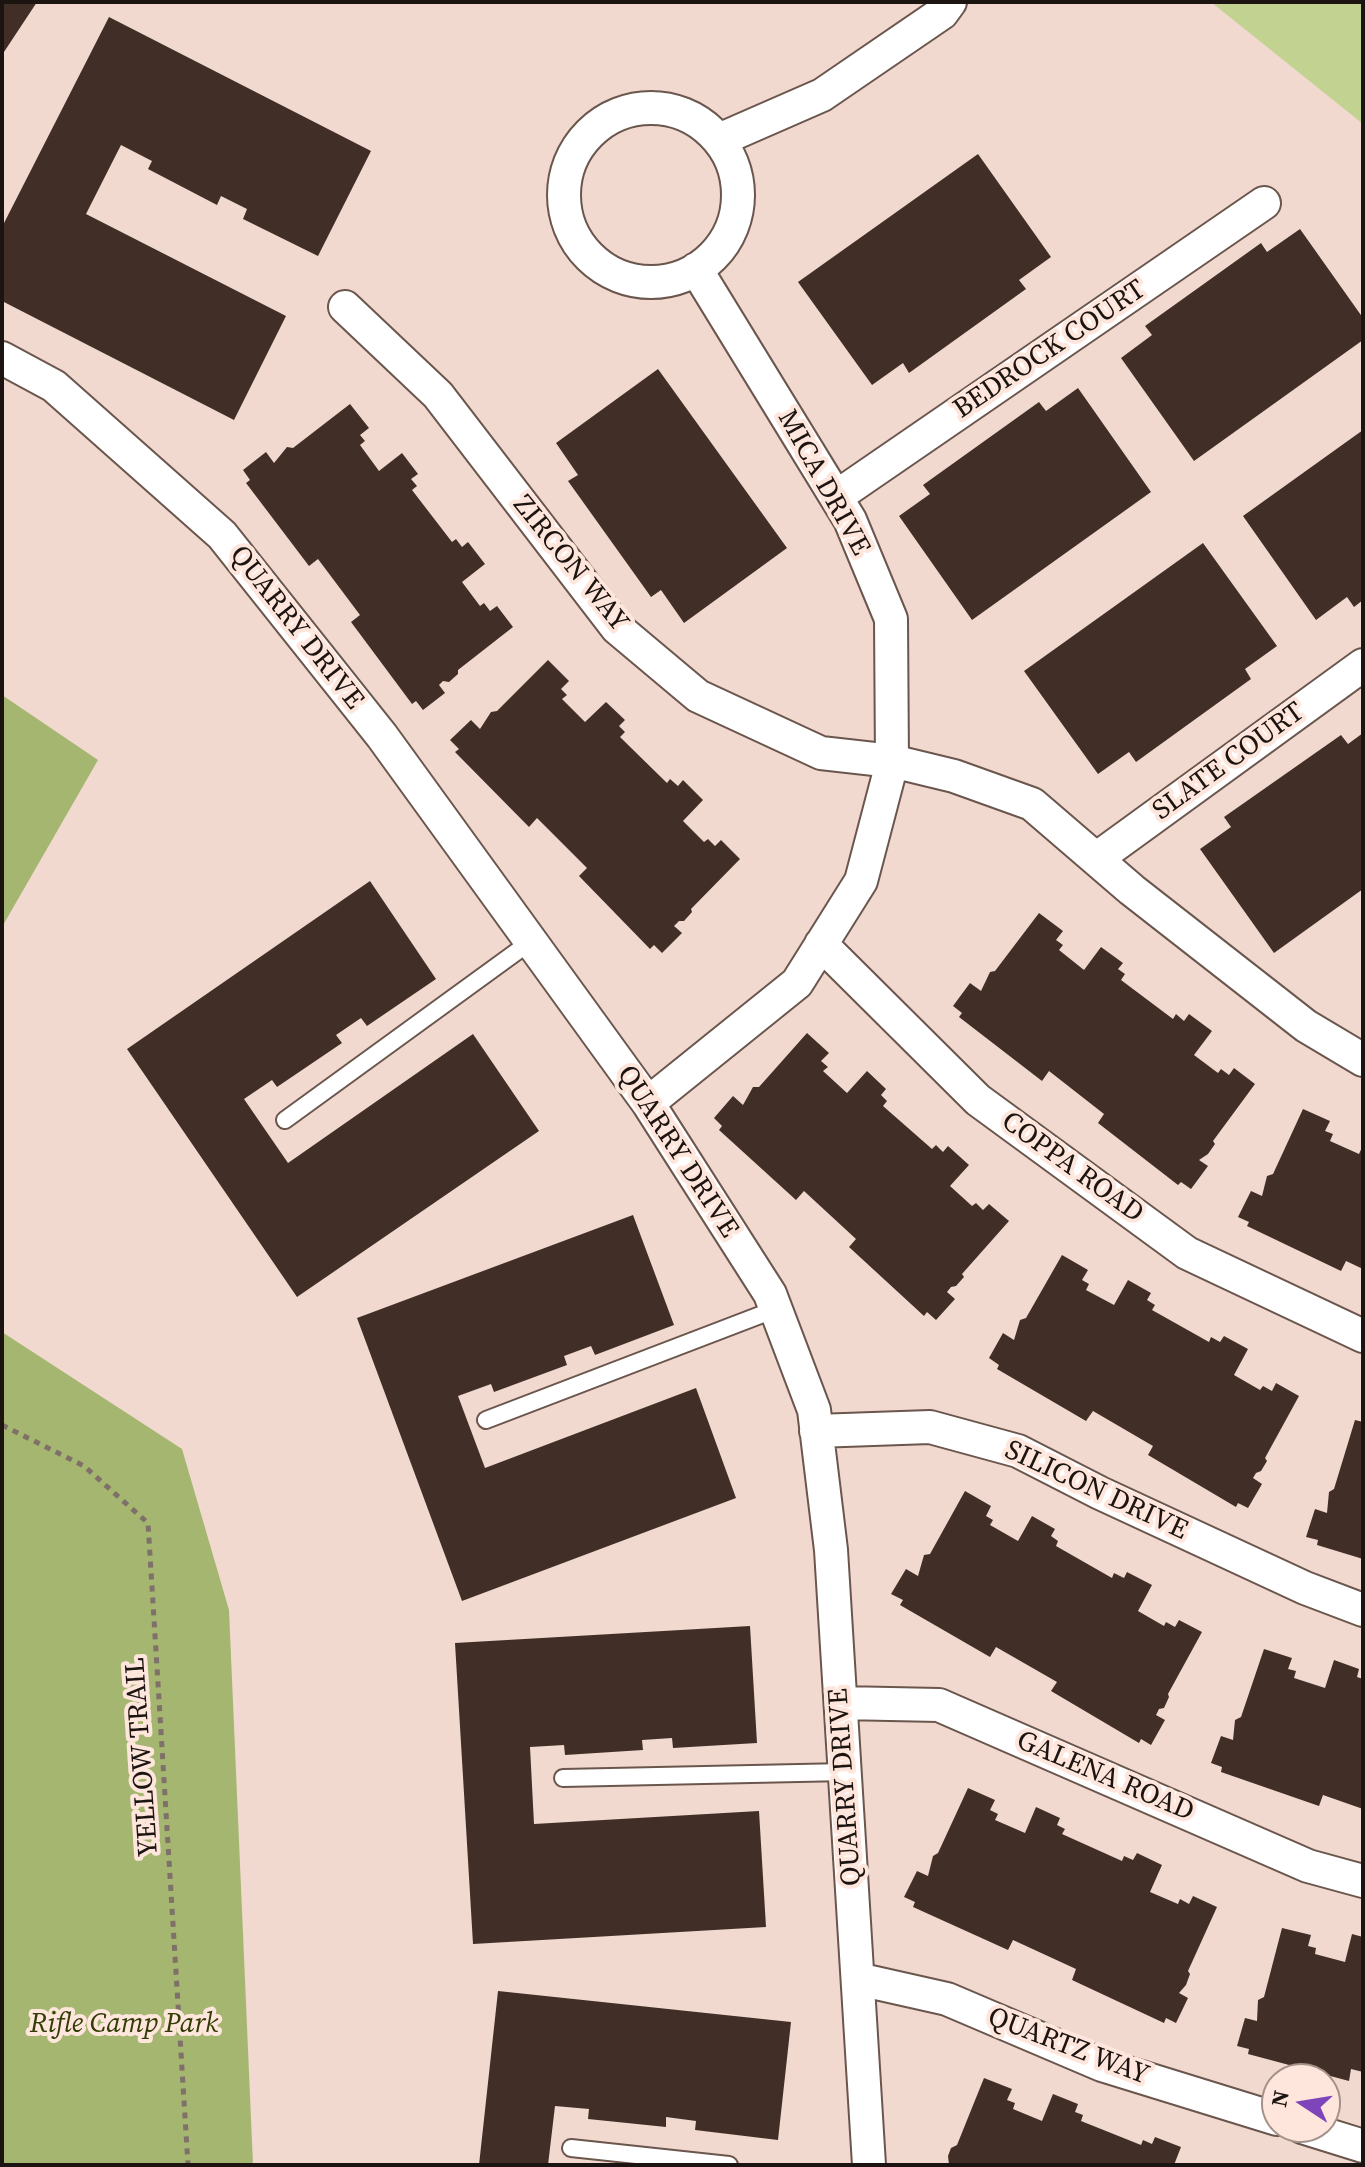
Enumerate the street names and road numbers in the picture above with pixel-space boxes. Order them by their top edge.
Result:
street label: BEDROCK COURT [948,273,1152,427]
street label: MICA DRIVE [769,404,877,562]
street label: ZIRCON WAY [505,489,635,639]
street label: QUARRY DRIVE [222,539,370,717]
street label: SLATE COURT [1147,696,1311,828]
street label: QUARRY DRIVE [609,1060,745,1244]
street label: COPPA ROAD [994,1105,1150,1231]
street label: SILICON DRIVE [999,1434,1193,1548]
street label: YELLOW TRAIL [119,1656,167,1858]
street label: QUARRY DRIVE [822,1687,870,1887]
street label: GALENA ROAD [1011,1725,1199,1829]
street label: QUARTZ WAY [983,2001,1153,2093]

